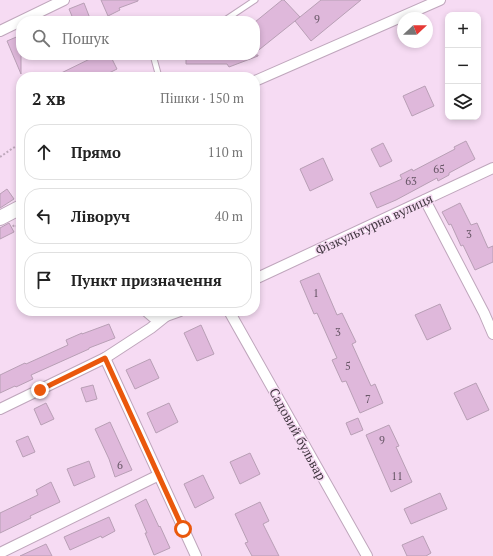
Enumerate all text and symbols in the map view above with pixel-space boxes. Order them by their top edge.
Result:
house number: 9 [314,12,320,26]
north arrow [397,12,433,48]
map controls [445,12,481,120]
button: + [445,12,481,48]
search box [16,16,260,60]
icon: search [30,27,52,49]
text: Пошук [62,28,109,48]
button: − [445,48,481,84]
button: layers [445,84,481,120]
text: 2 хв [32,87,65,110]
text: Пішки · 150 m [160,89,244,107]
icon: ahead [33,141,55,163]
text: Прямо [71,142,121,162]
text: 110 m [208,143,243,161]
house number: 65 [433,162,445,176]
house number: 63 [405,174,417,188]
street label: Фізкультурна вулиця [312,189,436,259]
icon: left [33,205,55,227]
text: Ліворуч [71,206,130,226]
text: 40 m [215,207,243,225]
house number: 3 [466,227,472,241]
icon: arrive [33,269,55,291]
text: Пункт призначення [71,270,222,290]
house number: 1 [313,286,319,300]
house number: 3 [335,325,341,339]
house number: 5 [345,359,351,373]
route end [31,381,49,399]
street label: Садовий бульвар [265,385,331,483]
house number: 7 [365,392,371,406]
house number: 9 [379,433,385,447]
house number: 6 [117,458,123,472]
house number: 11 [391,469,403,483]
route start [174,520,192,538]

